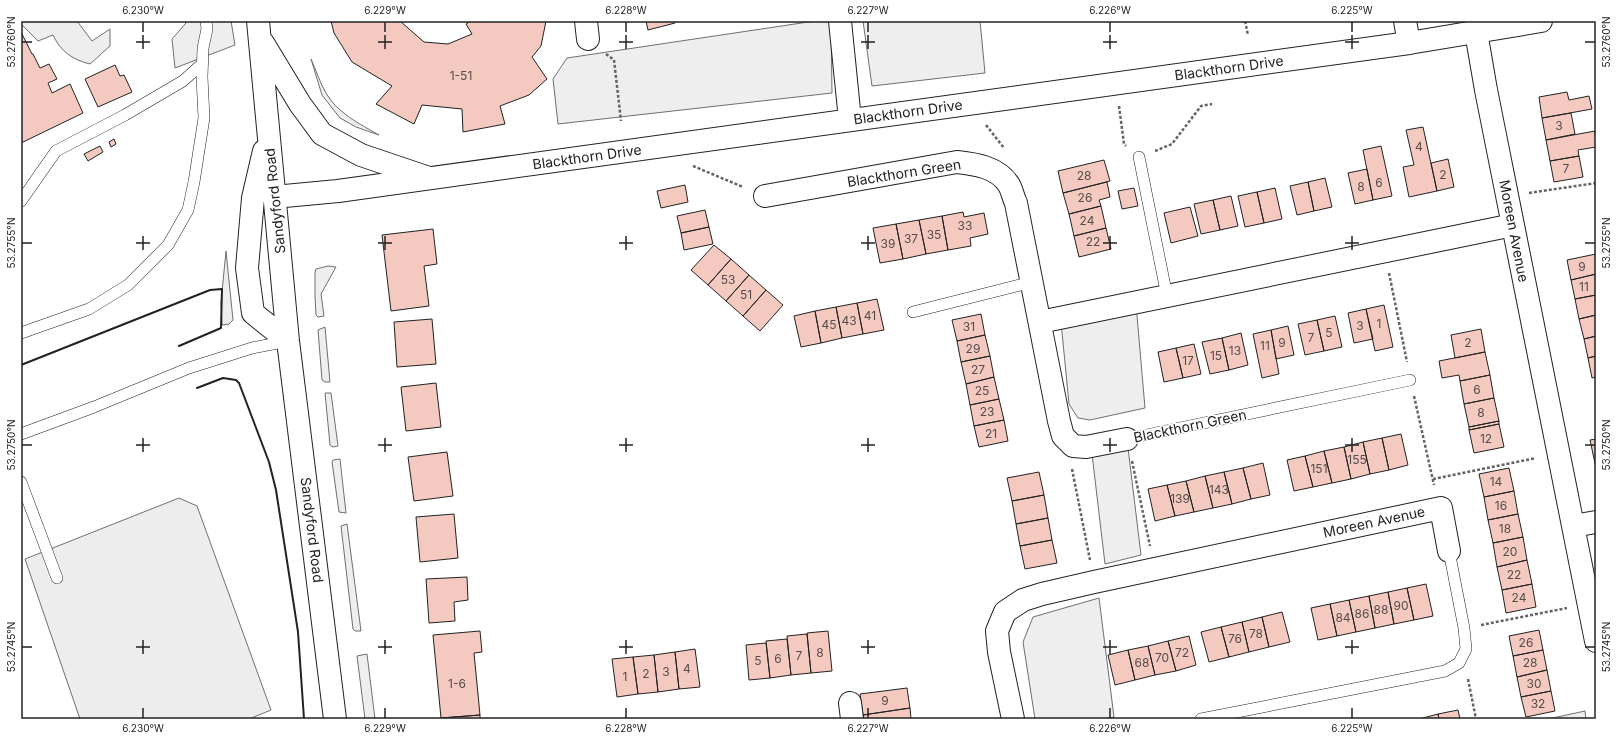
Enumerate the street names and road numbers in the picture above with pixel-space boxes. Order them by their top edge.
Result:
street label: Blackthorn Drive [1173,51,1284,84]
street label: Blackthorn Drive [852,95,963,128]
street label: Blackthorn Drive [531,140,642,173]
street label: Sandyford Road [260,147,289,255]
street label: Blackthorn Green [846,155,962,190]
street label: Moreen Avenue [1496,178,1533,283]
street label: Blackthorn Green [1132,405,1248,446]
street label: Sandyford Road [298,476,327,584]
street label: Moreen Avenue [1321,502,1426,541]

